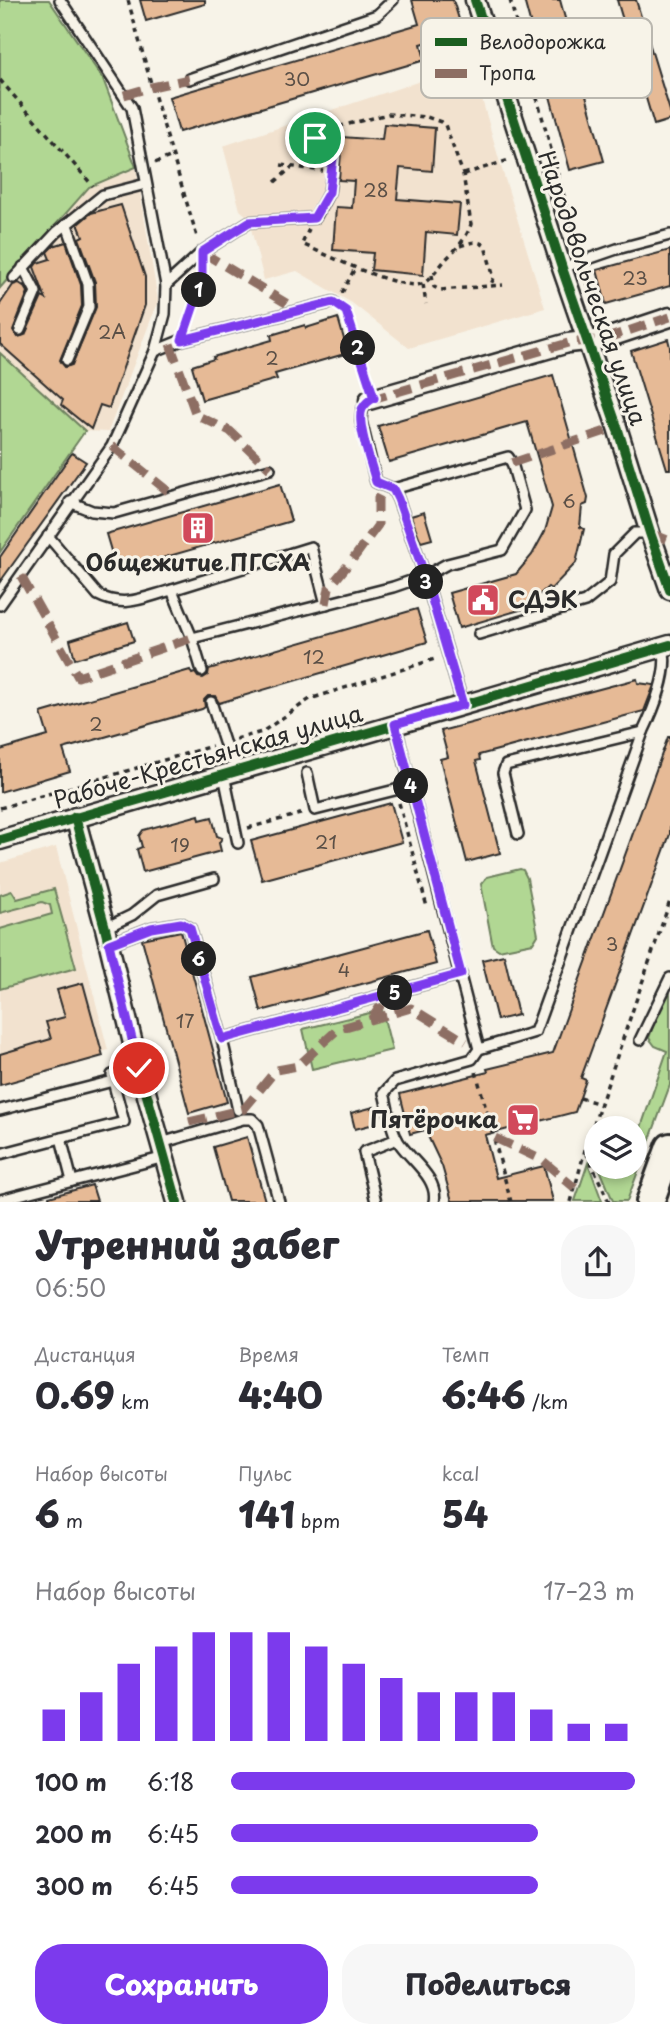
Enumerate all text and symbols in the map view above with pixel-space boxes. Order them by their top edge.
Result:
legend [421,18,652,98]
text: Велодорожка [479,27,606,55]
text: Тропа [479,58,536,86]
house number: 30 [284,64,310,92]
pin [285,108,345,168]
icon: arrive [296,119,334,157]
street label: Народовольческая улица [530,146,657,430]
house number: 28 [363,175,389,203]
house number: 23 [622,263,648,291]
pin: 1 [182,272,216,308]
text: 1 [194,275,203,303]
house number: 2А [98,317,126,345]
pin: 2 [340,330,376,366]
text: 2 [351,333,364,361]
house number: 2 [265,343,279,371]
house number: 6 [562,486,576,514]
building icon: Общежитие ПГСХА [179,509,217,547]
place label: Общежитие ПГСХА [86,544,310,579]
pin: 3 [408,564,444,600]
text: 3 [419,567,432,595]
public building icon: СДЭК [464,581,502,619]
place label: СДЭК [508,581,578,616]
house number: 12 [303,642,325,670]
street label: Рабоче-Крестьянская улица [49,694,367,816]
house number: 2 [89,709,103,737]
pin: 4 [394,768,428,804]
text: 4 [404,771,417,799]
house number: 21 [315,827,337,855]
house number: 19 [170,830,190,858]
house number: 3 [606,929,618,957]
pin: 6 [182,942,216,976]
text: 6 [192,944,205,972]
house number: 4 [338,955,350,983]
pin: 5 [378,976,412,1010]
text: 5 [388,978,401,1006]
house number: 17 [176,1006,194,1034]
pin [109,1038,169,1098]
icon: check [120,1049,158,1087]
place label: Пятёрочка [370,1101,498,1136]
supermarket icon: Пятёрочка [504,1101,542,1139]
map controls [584,1116,647,1179]
button: layers [584,1116,647,1179]
text: Утренний забег [35,1215,339,1272]
button: share [561,1225,635,1299]
text: 06:50 [35,1270,106,1305]
text: Дистанция [35,1340,136,1368]
text: Время [238,1340,299,1368]
text: Темп [442,1340,490,1368]
text: 0.69 [35,1368,115,1421]
text: 4:40 [238,1368,323,1421]
text: 6:46 [442,1368,526,1421]
text: km [115,1387,150,1415]
text: /km [526,1387,568,1415]
text: Набор высоты [35,1459,168,1487]
text: Пульс [238,1459,292,1487]
text: kcal [442,1459,480,1487]
text: 6 [35,1487,60,1540]
text: 141 [238,1487,295,1540]
text: 54 [442,1487,488,1540]
text: m [60,1506,83,1534]
text: bpm [295,1506,340,1534]
text: Набор высоты [35,1573,196,1608]
text: 17–23 m [543,1573,635,1608]
text: 100 m [35,1764,107,1799]
text: 6:18 [147,1764,194,1799]
text: 200 m [35,1816,112,1851]
text: 6:45 [147,1816,199,1851]
text: 300 m [35,1868,113,1903]
text: 6:45 [147,1868,199,1903]
button: Сохранить [35,1944,328,2024]
button: Поделиться [342,1944,635,2024]

